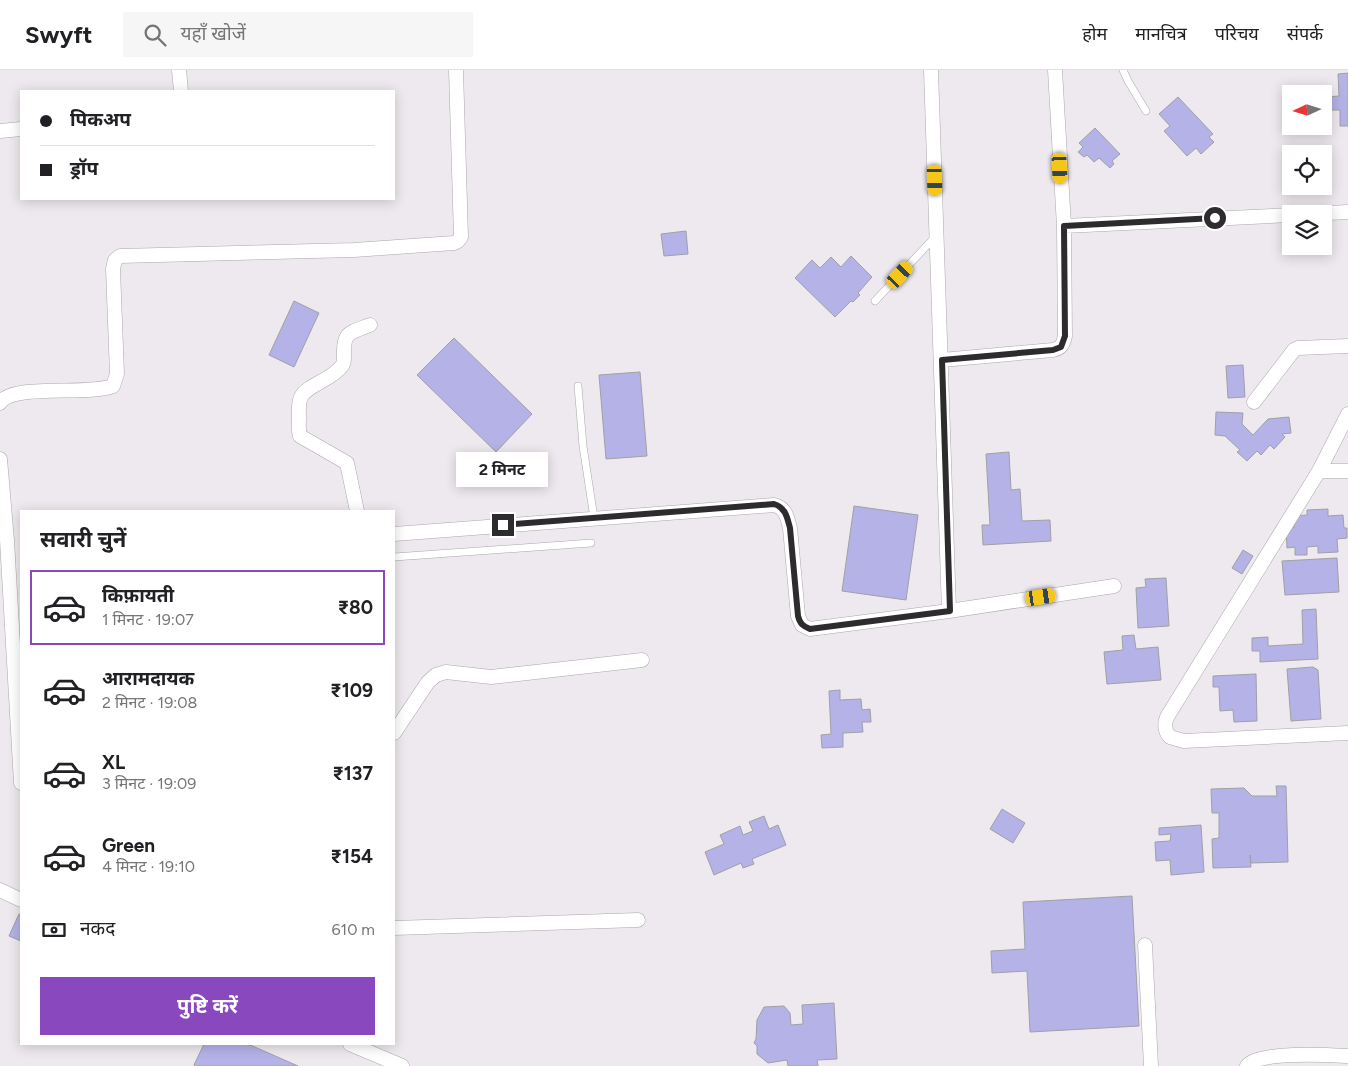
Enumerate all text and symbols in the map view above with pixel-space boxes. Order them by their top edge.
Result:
search box [123,12,473,57]
text: Swyft [25,20,93,49]
icon: search [141,21,169,49]
text: यहाँ खोजें [181,22,246,45]
text: होम [1082,23,1107,45]
text: मानचित्र [1135,23,1187,45]
text: परिचय [1215,23,1259,45]
text: संपर्क [1287,23,1323,45]
north arrow [1282,85,1332,135]
map controls [1282,85,1332,255]
text: पिकअप [70,108,131,131]
button: locate [1282,145,1332,195]
car [1051,153,1068,183]
text: ड्रॉप [70,157,98,180]
car [926,165,943,195]
button: layers [1282,205,1332,255]
route start [1204,207,1226,229]
car [884,259,915,291]
callout: 2 मिनट [457,452,549,488]
text: 2 मिनट [479,460,525,479]
route end [492,514,514,536]
text: सवारी चुनें [40,526,126,553]
text: किफ़ायती [102,584,174,607]
icon: car [42,585,87,630]
car [1025,587,1056,607]
text: ₹80 [338,596,373,619]
text: 1 मिनट · 19:07 [102,610,194,629]
text: आरामदायक [102,667,194,690]
icon: car [42,668,87,713]
text: ₹109 [330,679,373,702]
text: 2 मिनट · 19:08 [102,693,197,712]
icon: car [42,751,87,796]
text: XL [102,751,125,774]
text: ₹137 [332,762,373,785]
text: 3 मिनट · 19:09 [102,774,196,793]
icon: car [42,834,87,879]
text: Green [102,834,155,857]
text: ₹154 [331,845,373,868]
text: 4 मिनट · 19:10 [102,857,195,876]
icon: cash [40,916,68,944]
text: नकद [80,917,115,940]
text: 610 m [332,920,375,939]
button: पुष्टि करें [40,977,375,1035]

